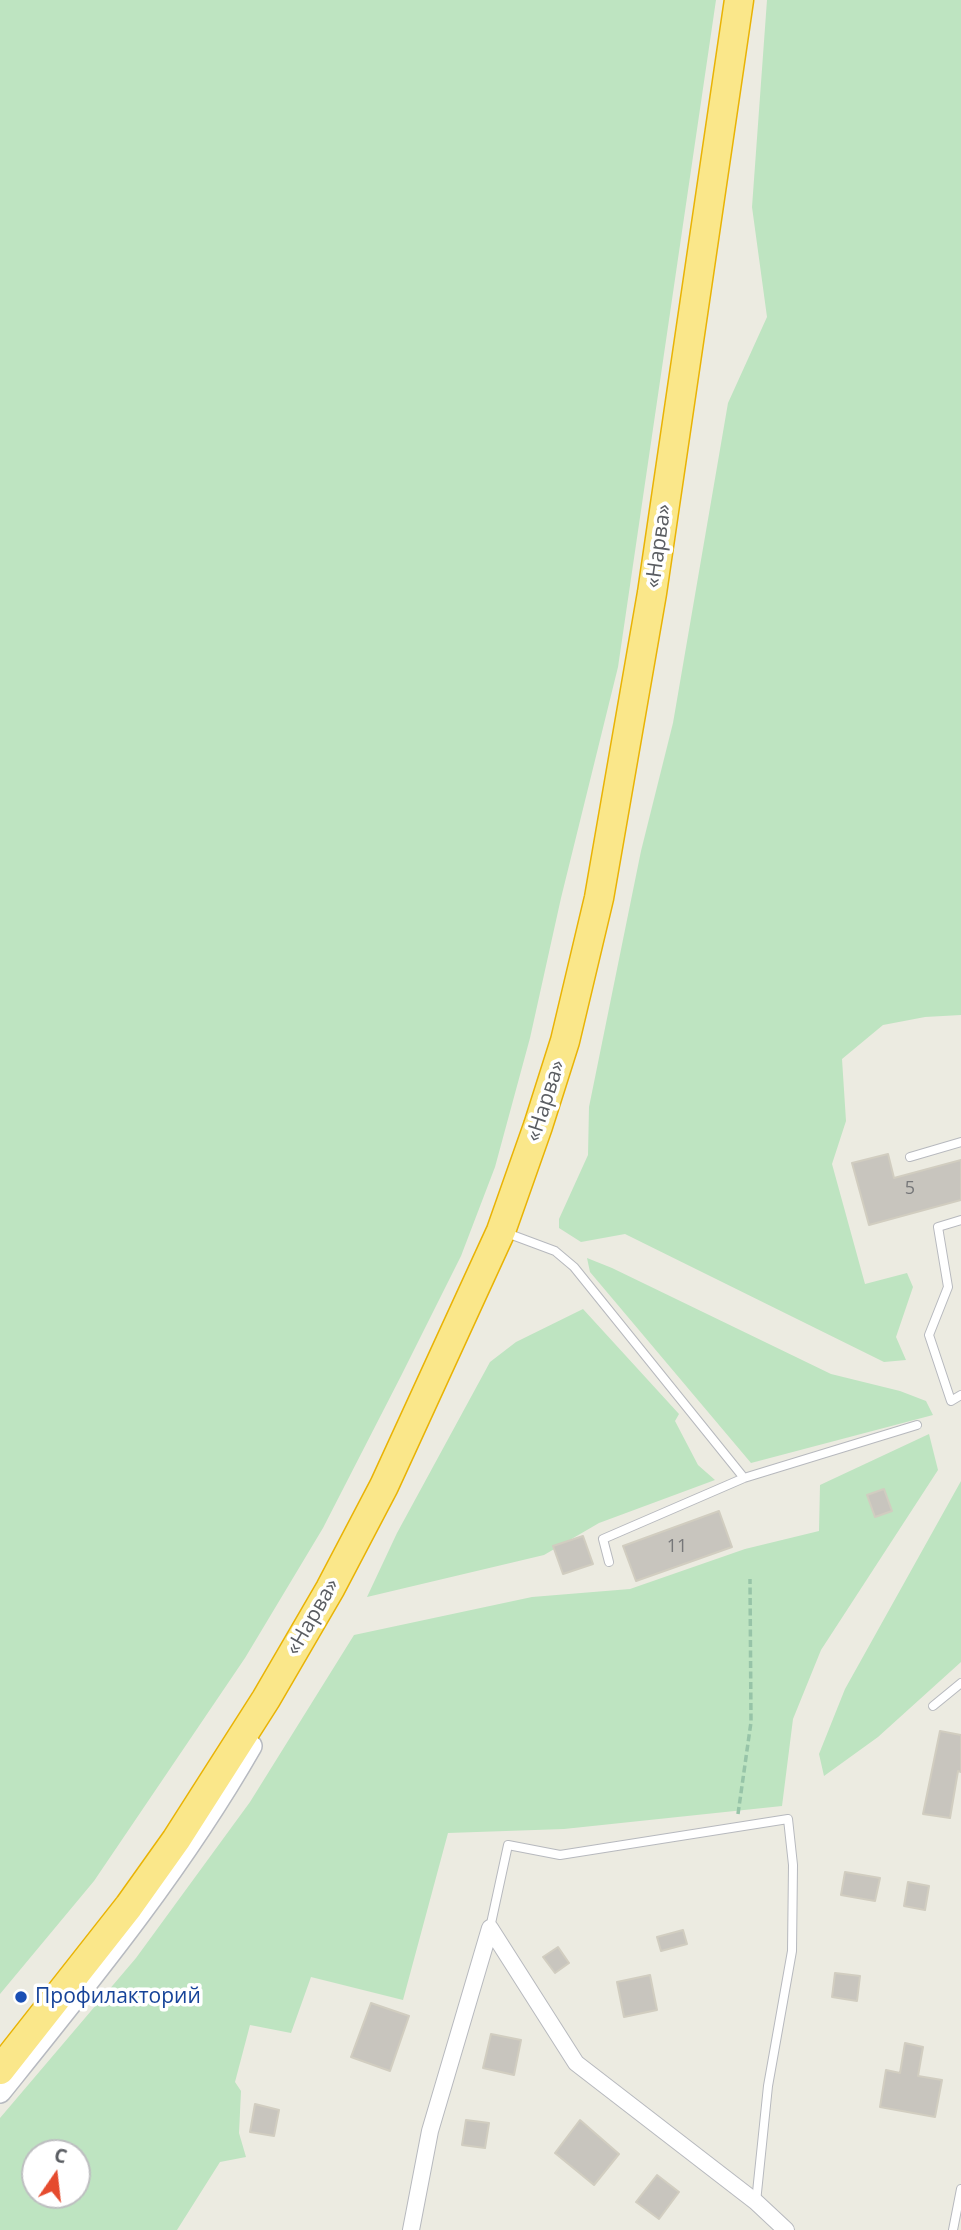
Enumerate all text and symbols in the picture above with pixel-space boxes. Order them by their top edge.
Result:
street label: «Нарва» [641,502,677,590]
street label: «Нарва» [521,1057,571,1145]
house number: 5 [905,1178,915,1200]
house number: 11 [667,1536,687,1558]
street label: «Нарва» [281,1574,345,1660]
place label: Профилакторий [35,1984,201,2010]
marker: Профилакторий [13,1989,29,2005]
north arrow [21,2139,91,2209]
text: С [52,2141,70,2170]

